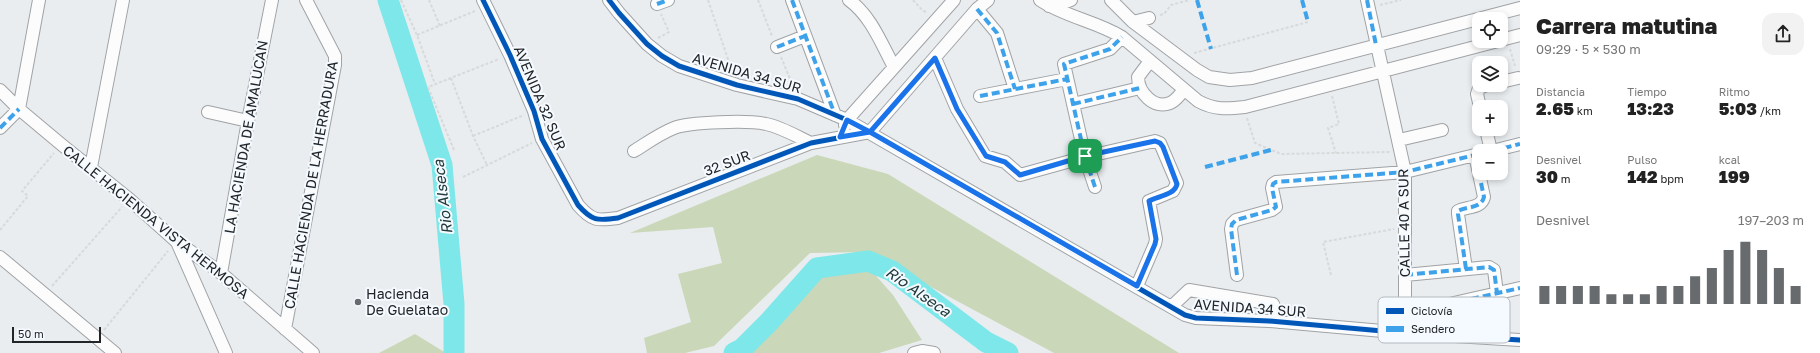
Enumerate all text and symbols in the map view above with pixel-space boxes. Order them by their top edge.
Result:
map controls [1472,12,1508,180]
button: locate [1472,12,1508,48]
text: Carrera matutina [1536,12,1717,39]
button: share [1762,13,1804,55]
street label: LA HACIENDA DE AMALUCAN [220,39,271,235]
text: 09:29 · 5 × 530 m [1536,41,1641,57]
street label: AVENIDA 32 SUR [511,43,570,153]
street label: AVENIDA 34 SUR [691,49,804,96]
button: layers [1472,56,1508,92]
street label: CALLE HACIENDA DE LA HERRADURA [280,59,341,310]
text: Distancia [1536,85,1585,98]
text: Tiempo [1627,85,1667,98]
text: Ritmo [1719,85,1750,98]
text: 2.65 [1536,98,1574,119]
text: 13:23 [1627,98,1674,119]
text: 5:03 [1719,98,1757,119]
button: + [1472,100,1508,136]
text: km [1574,104,1593,117]
text: /km [1757,104,1781,117]
pin [1068,139,1102,173]
street label: CALLE HACIENDA VISTA HERMOSA [60,141,253,302]
button: − [1472,144,1508,180]
icon: arrive [1074,145,1096,167]
street label: 32 SUR [701,146,753,179]
text: Desnivel [1536,153,1581,166]
text: Pulso [1627,153,1657,166]
text: kcal [1719,153,1740,166]
water label: Rio Alseca [428,158,455,235]
text: 30 [1536,166,1558,187]
text: 142 [1627,166,1658,187]
text: 199 [1719,166,1750,187]
street label: CALLE 40 A SUR [1394,168,1413,278]
text: m [1558,172,1570,185]
text: bpm [1658,172,1684,185]
text: Desnivel [1536,212,1590,228]
text: 197–203 m [1738,212,1804,228]
water label: Rio Alseca [883,262,955,320]
place label: Hacienda De Guelatao [366,285,448,318]
street label: AVENIDA 34 SUR [1193,295,1307,320]
marker: Hacienda De Guelatao [353,297,363,307]
legend [1378,297,1510,343]
text: Ciclovía [1411,304,1453,317]
text: Sendero [1411,322,1456,335]
scale bar [12,325,101,344]
text: 50 m [18,327,44,340]

